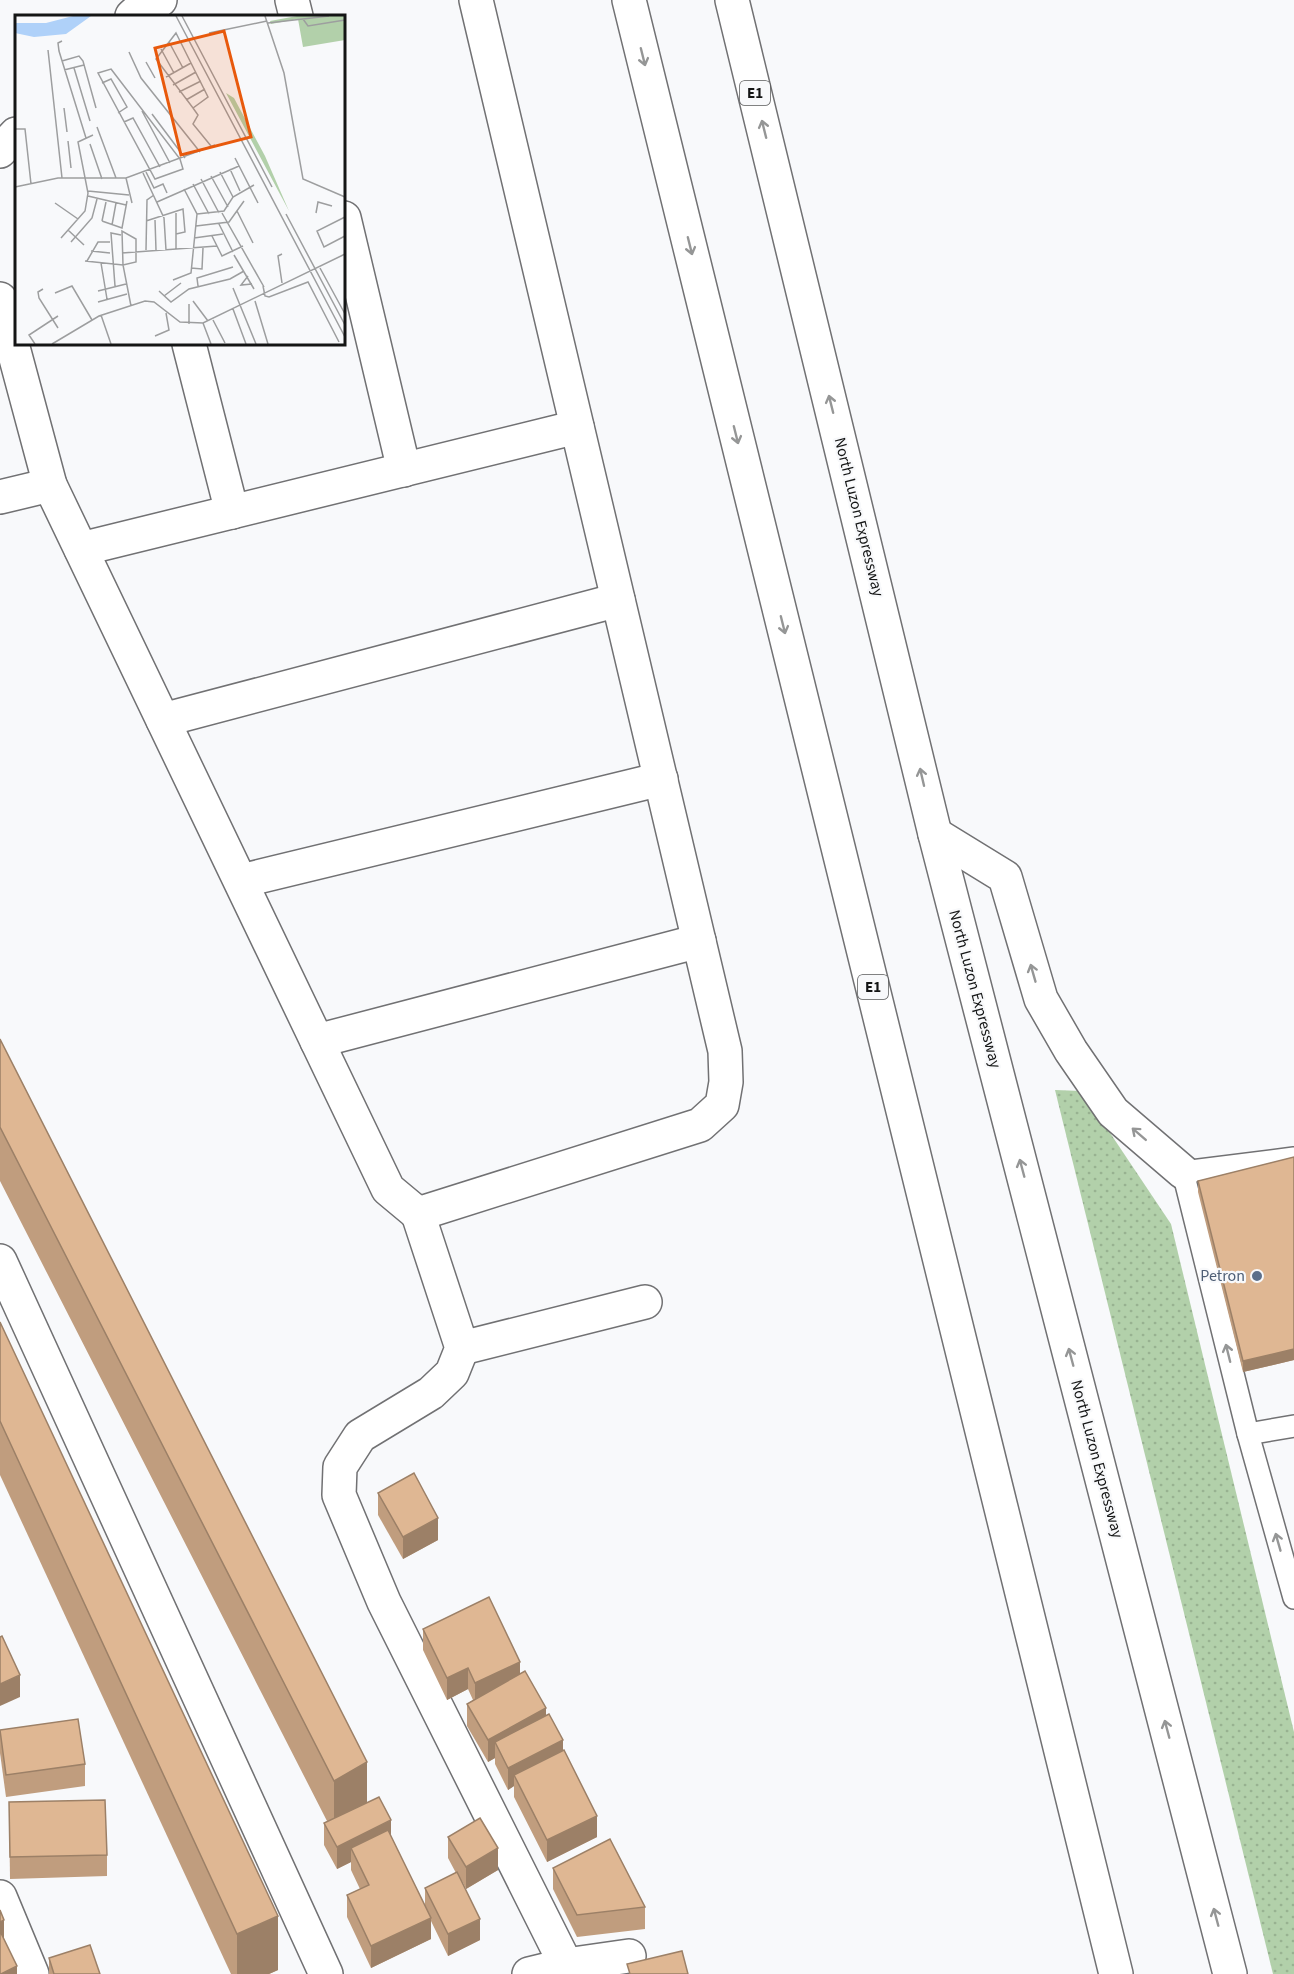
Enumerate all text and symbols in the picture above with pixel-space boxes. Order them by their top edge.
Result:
inset map [15,15,345,345]
one-way arrow [637,47,649,66]
road number: E1 [740,81,770,105]
one-way arrow [757,120,769,139]
one-way arrow [684,236,696,255]
one-way arrow [825,395,837,414]
one-way arrow [731,426,743,445]
street label: North Luzon Expressway [829,435,890,599]
one-way arrow [778,615,790,634]
one-way arrow [916,768,928,787]
street label: North Luzon Expressway [943,907,1007,1071]
one-way arrow [1027,964,1038,983]
road number: E1 [858,975,888,999]
one-way arrow [1131,1127,1147,1140]
one-way arrow [1015,1159,1027,1178]
place label: Petron [1200,1265,1245,1287]
marker: Petron [1250,1269,1264,1283]
one-way arrow [1222,1344,1234,1363]
one-way arrow [1064,1348,1076,1367]
street label: North Luzon Expressway [1065,1377,1129,1541]
one-way arrow [1272,1533,1283,1552]
one-way arrow [1161,1719,1172,1738]
one-way arrow [1209,1908,1221,1927]

